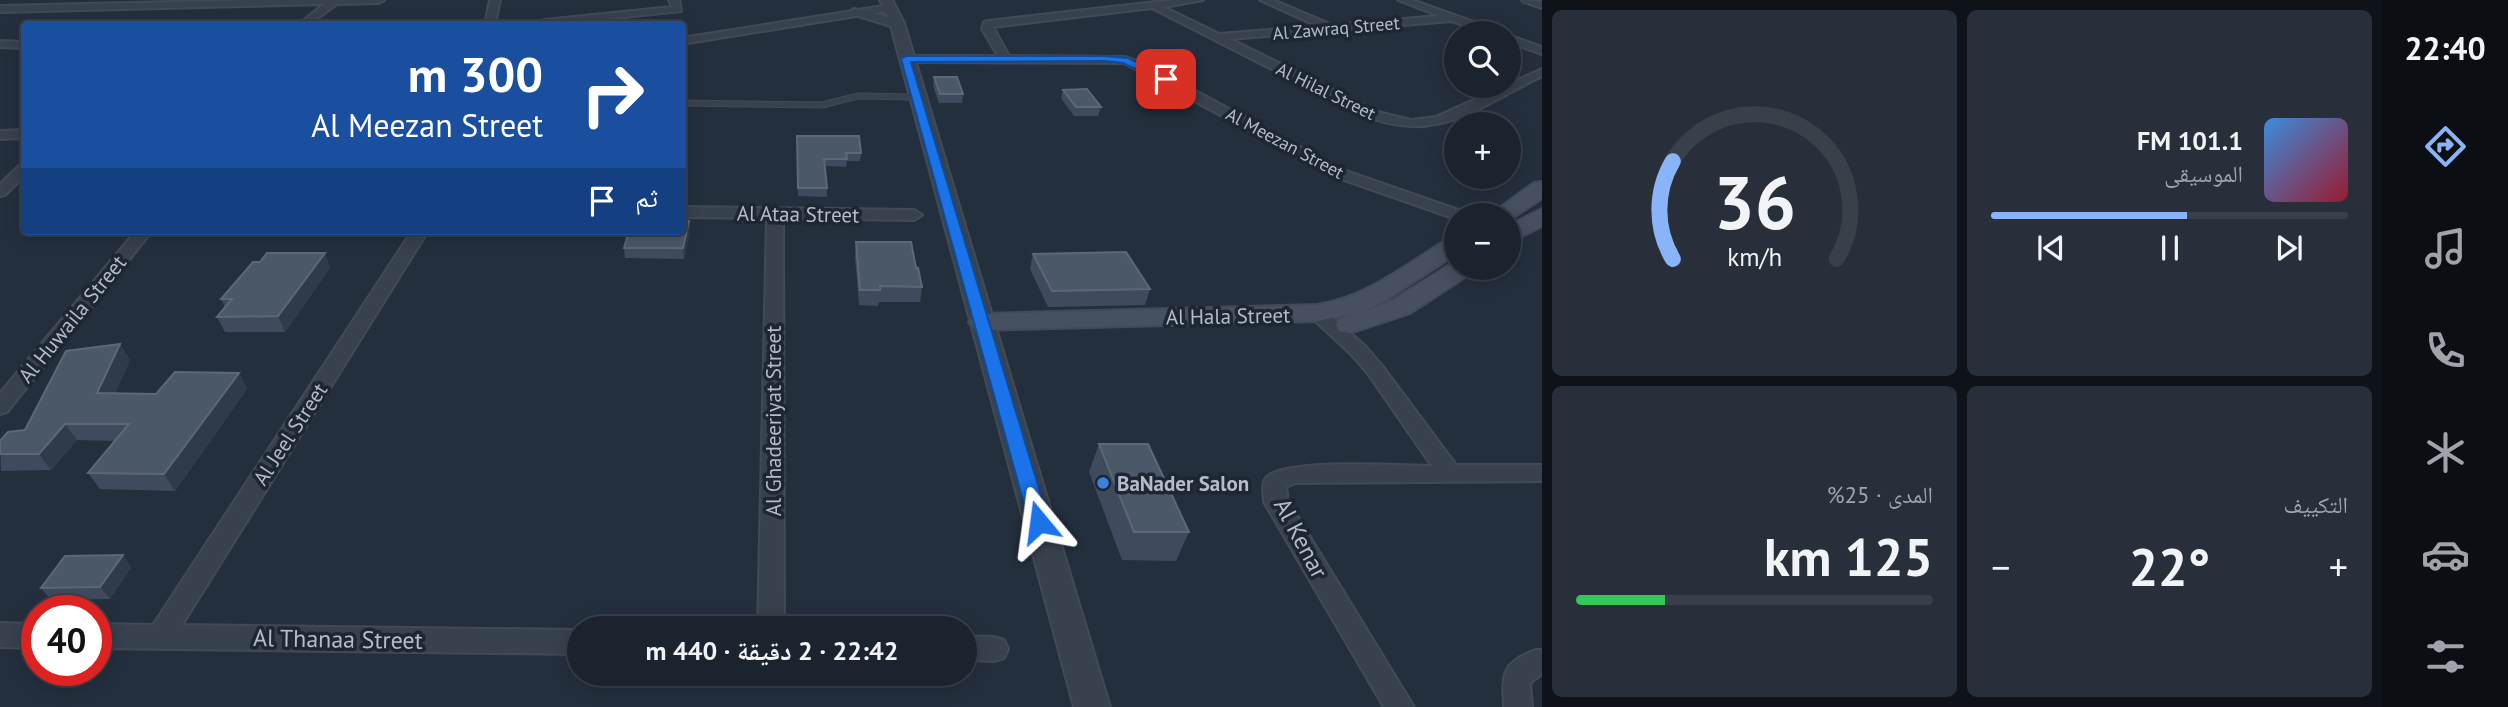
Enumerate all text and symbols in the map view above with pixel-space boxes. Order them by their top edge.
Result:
street label: Al Zawraq Street [1272,11,1400,45]
map controls [1444,21,1521,280]
button: search [1444,21,1521,98]
text: 22:40 [2404,27,2486,69]
text: 300 m [408,42,543,106]
icon: right [567,49,658,140]
pin [1136,49,1196,109]
street label: Al Hilal Street [1273,57,1379,125]
icon: arrive [1147,60,1185,98]
street label: Al Meezan Street [1222,102,1348,184]
text: Al Meezan Street [311,104,543,146]
button: + [1444,112,1521,189]
icon: directions [2421,122,2470,171]
text: 101.1 FM [2137,124,2243,157]
text: 36 [1713,155,1796,249]
text: الموسيقى [2164,159,2243,188]
text: ثم [635,181,658,214]
icon: arrive [583,182,621,220]
street label: Al Ataa Street [737,199,859,229]
button: − [1444,203,1521,280]
icon: music [2421,224,2470,273]
icon: previous [2032,229,2070,267]
icon: pause [2151,229,2189,267]
icon: next [2270,229,2308,267]
text: km/h [1727,241,1782,273]
street label: Al Huwaila Street [12,250,132,388]
street label: Al Hala Street [1166,301,1290,331]
street label: Al Ghadeeriyat Street [760,326,787,516]
icon: phone [2421,326,2470,375]
street label: Al Jeel Street [247,378,333,490]
icon: climate [2421,428,2470,477]
place label: BaNader Salon [1117,470,1249,497]
marker: BaNader Salon [1095,475,1111,491]
text: المدى · 25% [1827,480,1933,509]
position arrow [1002,485,1076,559]
text: التكييف [2283,490,2348,519]
street label: Al Kenar [1267,493,1335,583]
text: 125 km [1764,523,1933,590]
icon: car [2421,530,2470,579]
text: 22° [2129,533,2210,600]
text: − [1991,542,2010,591]
text: + [2329,542,2348,591]
speed limit sign: 40 [21,595,112,686]
street label: Al Thanaa Street [253,622,423,656]
icon: filters [2421,632,2470,681]
text: 22:42 · 2 دقيقة · 440 m [645,634,899,667]

